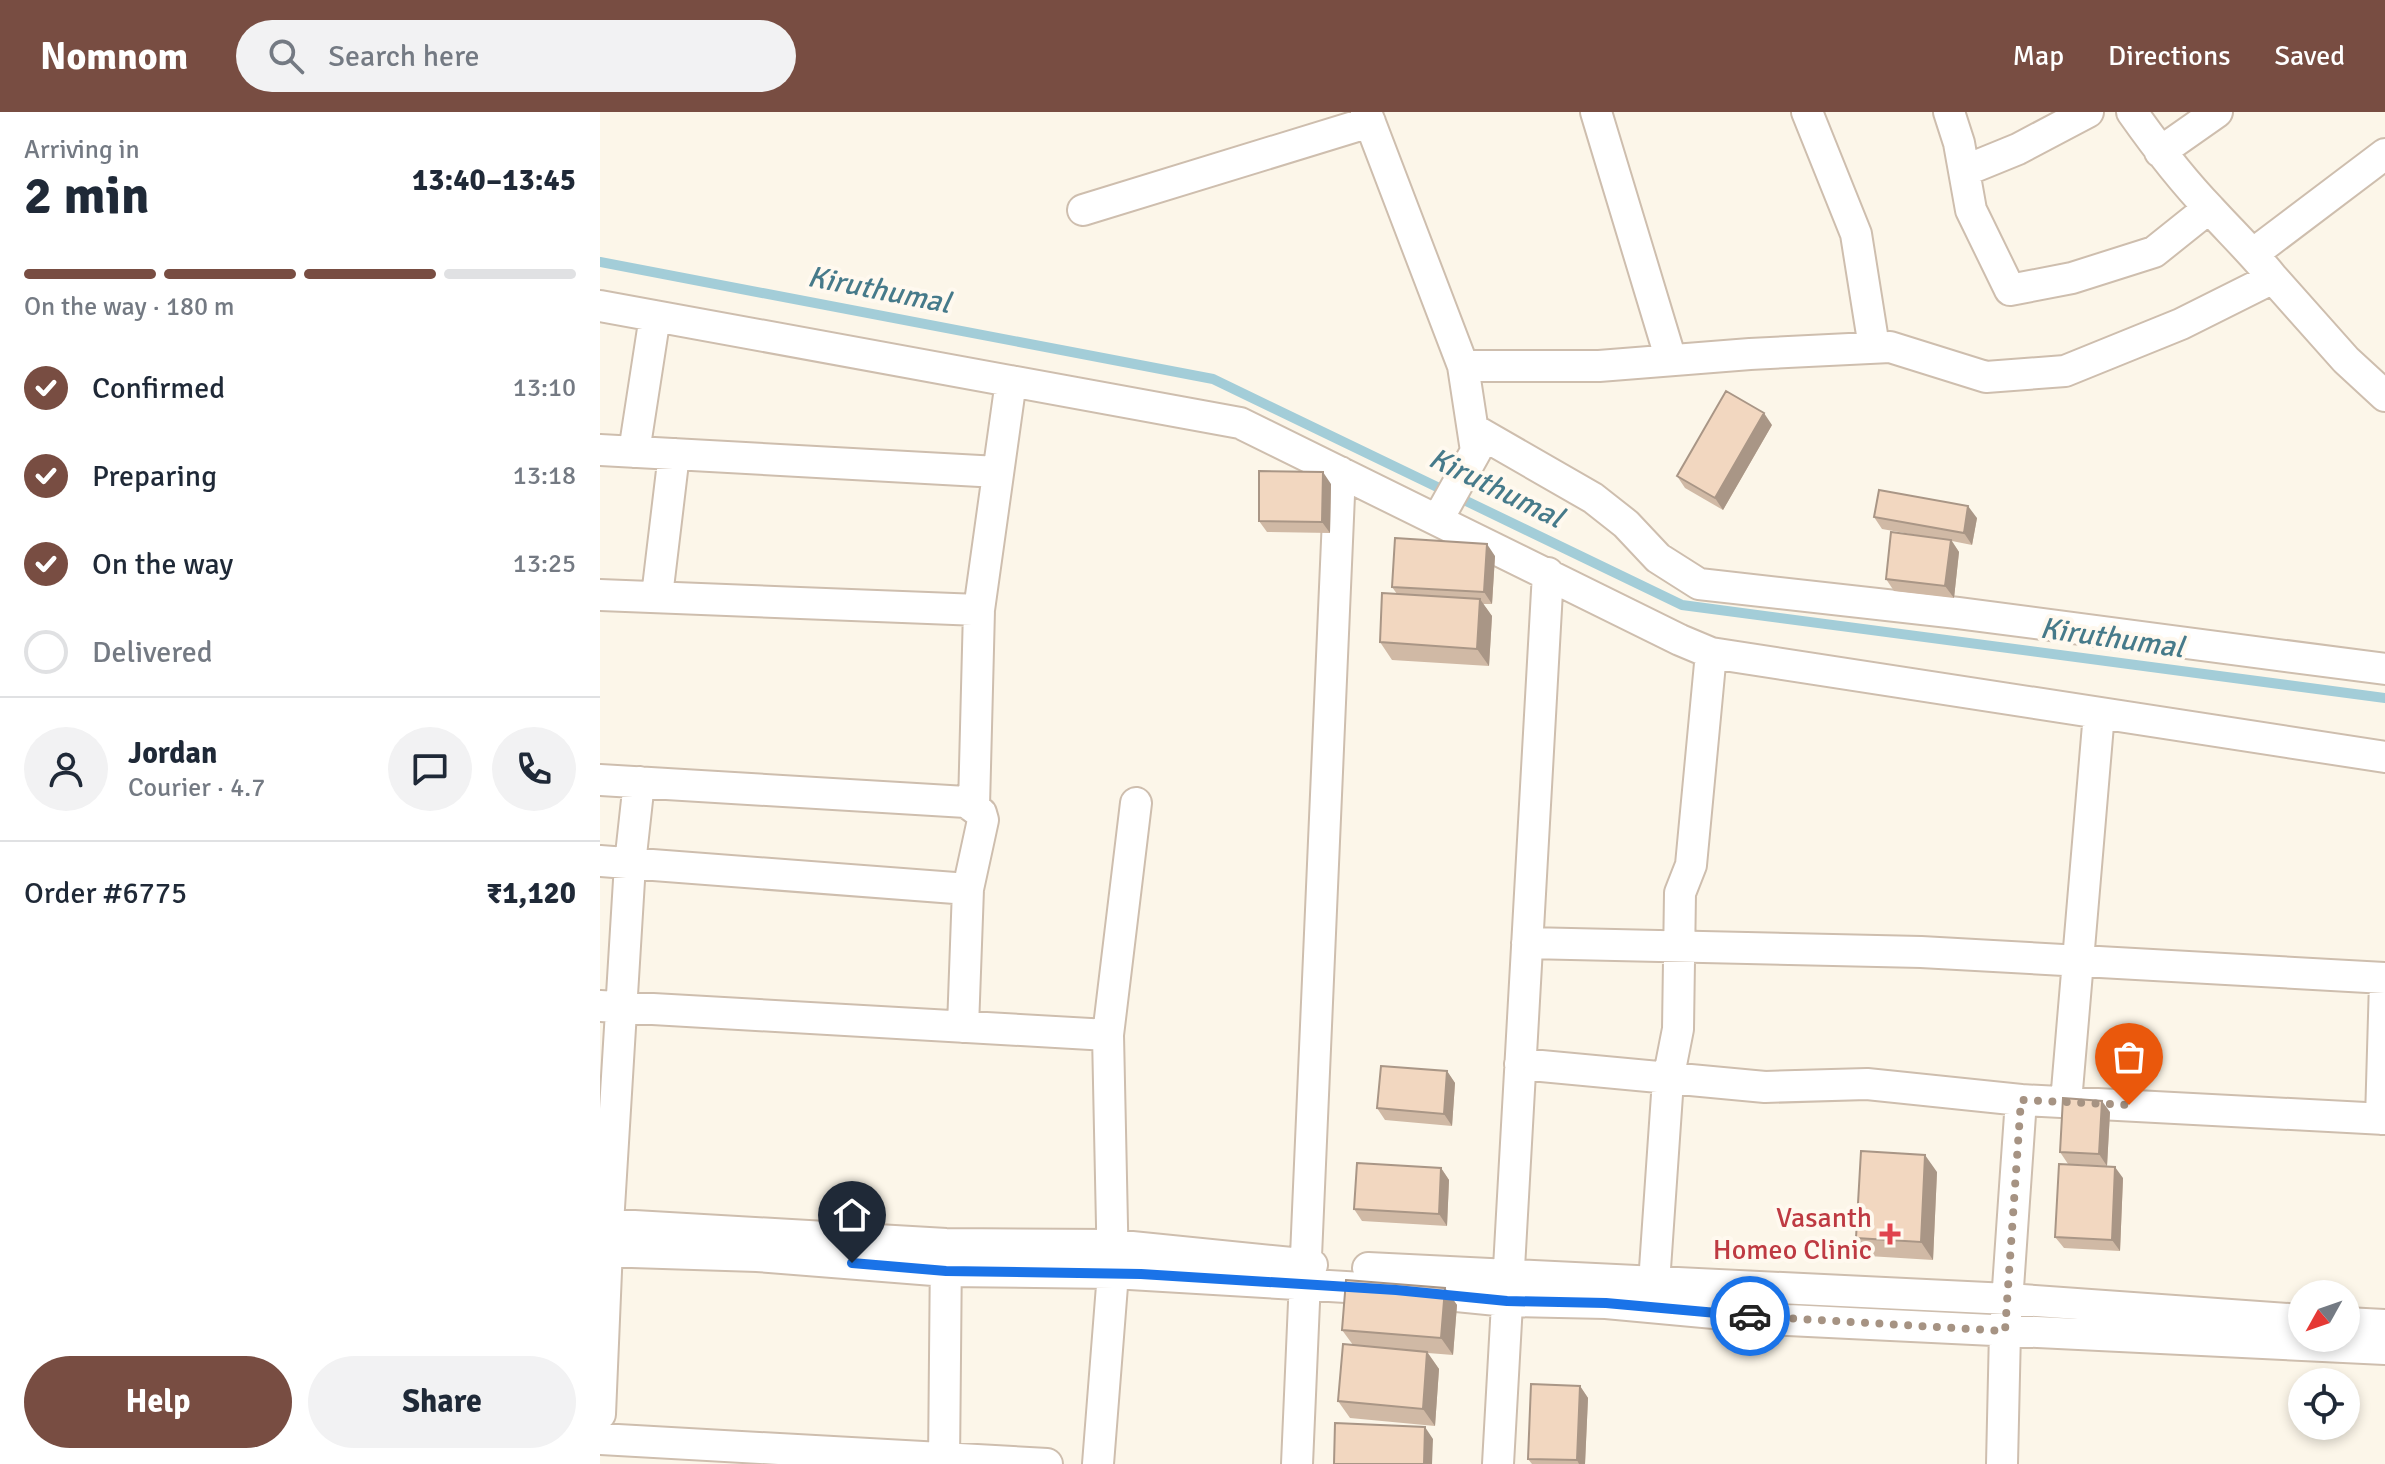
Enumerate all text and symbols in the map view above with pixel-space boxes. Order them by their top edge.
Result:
search box [236,20,796,92]
text: Nomnom [40,33,188,80]
icon: search [264,34,308,78]
text: Search here [328,38,480,75]
text: Map [2012,39,2064,73]
text: Directions [2108,39,2230,73]
text: Saved [2274,39,2345,73]
text: Arriving in [24,134,140,166]
text: 13:40–13:45 [412,162,576,199]
text: 2 min [24,164,150,228]
water label: Kiruthumal [804,258,956,322]
text: On the way · 180 m [24,291,234,323]
icon: check [24,366,68,410]
text: Confirmed [92,370,225,407]
text: 13:10 [513,372,576,404]
water label: Kiruthumal [1423,440,1571,537]
icon: check [24,454,68,498]
text: Preparing [92,458,217,495]
text: 13:18 [513,460,576,492]
icon: check [24,542,68,586]
text: On the way [92,546,233,583]
text: 13:25 [513,548,576,580]
water label: Kiruthumal [2038,610,2188,667]
text: Delivered [92,634,213,671]
button: person [24,727,108,811]
button: chat [388,727,472,811]
button: phone [492,727,576,811]
text: Jordan [128,735,217,772]
text: Courier · 4.7 [128,772,265,804]
text: Order #6775 [24,875,187,912]
text: ₹1,120 [486,875,576,912]
pin [2095,1023,2163,1105]
icon: bag [2107,1035,2151,1079]
pin [818,1181,886,1263]
icon: home [830,1193,874,1237]
place label: Vasanth Homeo Clinic [1713,1201,1872,1267]
marker: Vasanth Homeo Clinic [1879,1223,1901,1245]
courier [1710,1276,1790,1356]
north arrow [2288,1280,2360,1352]
map controls [2288,1280,2360,1440]
icon: car [1728,1294,1772,1338]
button: Help [24,1356,292,1448]
button: Share [308,1356,576,1448]
button: locate [2288,1368,2360,1440]

